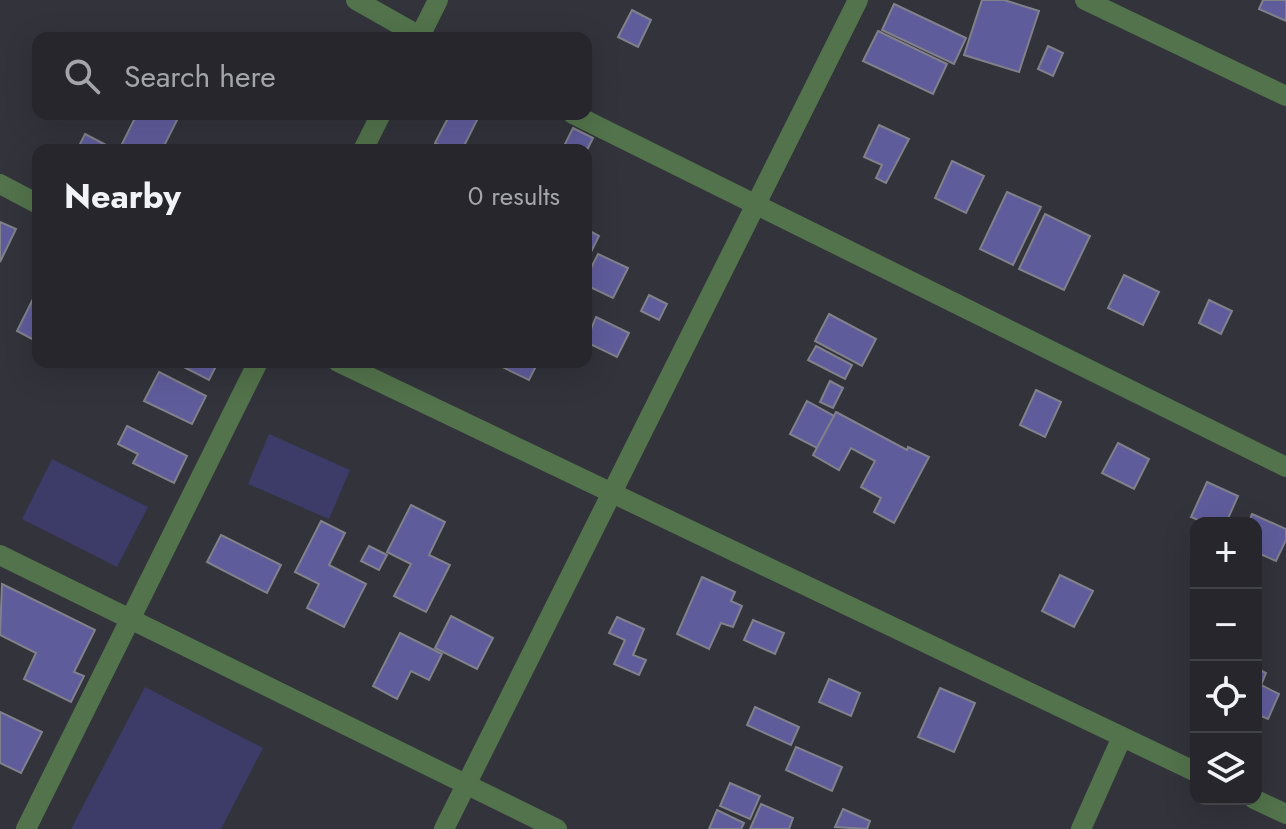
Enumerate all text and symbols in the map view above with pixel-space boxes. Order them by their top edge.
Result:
search box [32,32,592,120]
icon: search [60,54,104,98]
text: Search here [124,55,276,98]
text: Nearby [64,172,181,221]
text: 0 results [468,177,560,215]
map controls [1190,517,1262,805]
button: + [1190,517,1262,589]
button: − [1190,589,1262,661]
button: locate [1190,661,1262,733]
button: layers [1190,733,1262,805]

